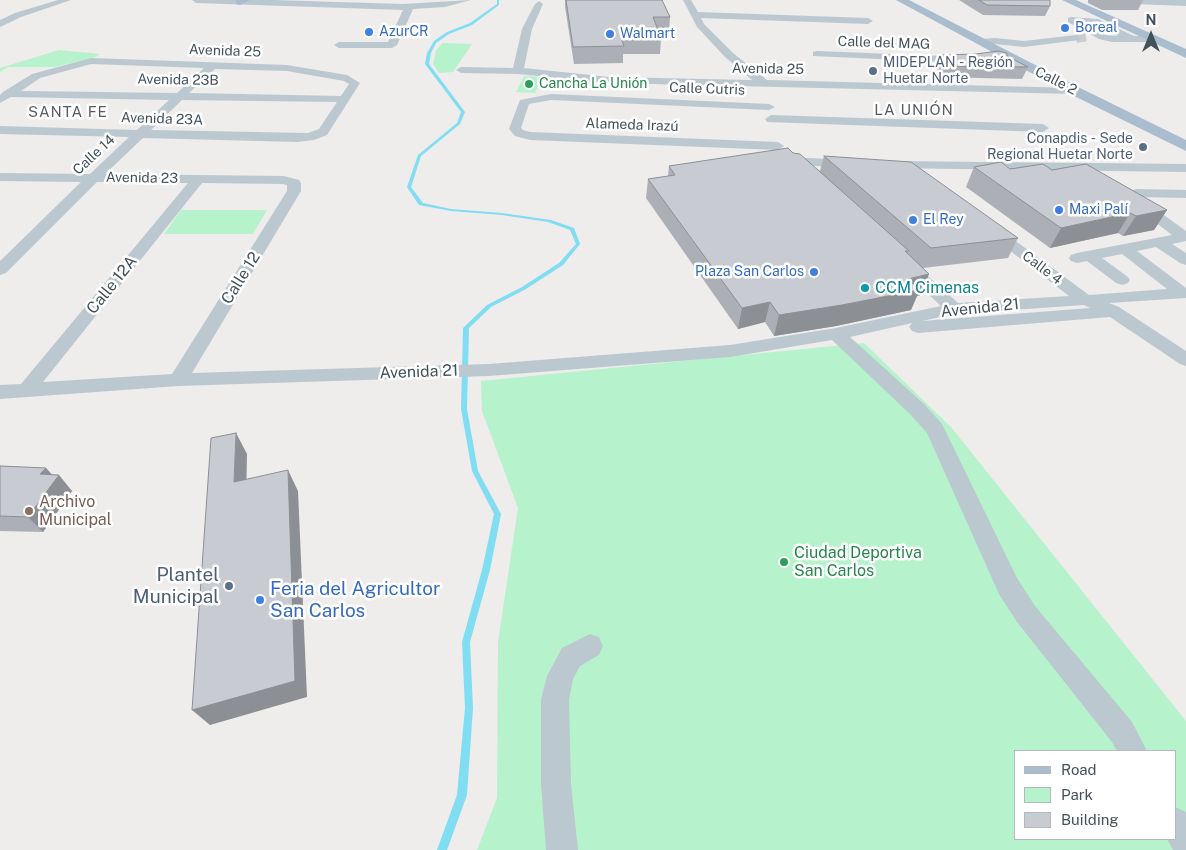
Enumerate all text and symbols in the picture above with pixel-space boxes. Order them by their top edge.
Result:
north arrow [1126,10,1176,60]
text: N [1146,12,1156,28]
place label: Boreal [1075,20,1118,36]
marker: Boreal [1059,22,1071,34]
place label: AzurCR [379,24,428,40]
marker: AzurCR [363,26,375,38]
place label: Walmart [620,26,675,42]
marker: Walmart [604,28,616,40]
street label: Calle del MAG [837,33,931,53]
street label: Avenida 25 [189,41,261,61]
place label: MIDEPLAN - Región Huetar Norte [883,55,1013,88]
street label: Avenida 25 [732,60,804,78]
street label: Calle 2 [1032,63,1080,99]
marker: MIDEPLAN - Región Huetar Norte [867,65,879,77]
street label: Avenida 23B [137,71,219,89]
place label: Cancha La Unión [539,76,647,92]
marker: Cancha La Unión [523,78,535,90]
street label: Calle Cutris [669,79,745,99]
district label: LA UNIÓN [873,101,955,119]
district label: SANTA FE [27,103,109,121]
street label: Avenida 23A [121,109,203,129]
street label: Alameda Irazú [585,115,679,135]
street label: Calle 14 [70,131,118,179]
place label: Conapdis - Sede Regional Huetar Norte [987,131,1133,164]
marker: Conapdis - Sede Regional Huetar Norte [1137,141,1149,153]
street label: Avenida 23 [106,169,178,187]
place label: Maxi Palí [1069,202,1128,218]
marker: Maxi Palí [1053,204,1065,216]
place label: El Rey [923,212,964,228]
marker: El Rey [907,214,919,226]
street label: Calle 12 [218,248,264,308]
street label: Calle 4 [1019,248,1065,288]
street label: Calle 12A [83,252,141,318]
place label: Plaza San Carlos [695,264,804,280]
marker: Plaza San Carlos [808,266,820,278]
place label: CCM Cimenas [875,278,979,298]
marker: CCM Cimenas [859,282,871,294]
street label: Avenida 21 [940,294,1020,322]
street label: Avenida 21 [379,361,459,383]
place label: Archivo Municipal [39,492,112,530]
marker: Archivo Municipal [23,505,35,517]
place label: Ciudad Deportiva San Carlos [794,543,922,581]
marker: Ciudad Deportiva San Carlos [778,556,790,568]
place label: Plantel Municipal [133,564,219,608]
place label: Feria del Agricultor San Carlos [270,578,440,622]
marker: Plantel Municipal [223,580,235,592]
marker: Feria del Agricultor San Carlos [254,594,266,606]
legend [1014,750,1176,840]
text: Road [1061,761,1097,778]
text: Park [1061,786,1093,803]
text: Building [1061,811,1119,828]

